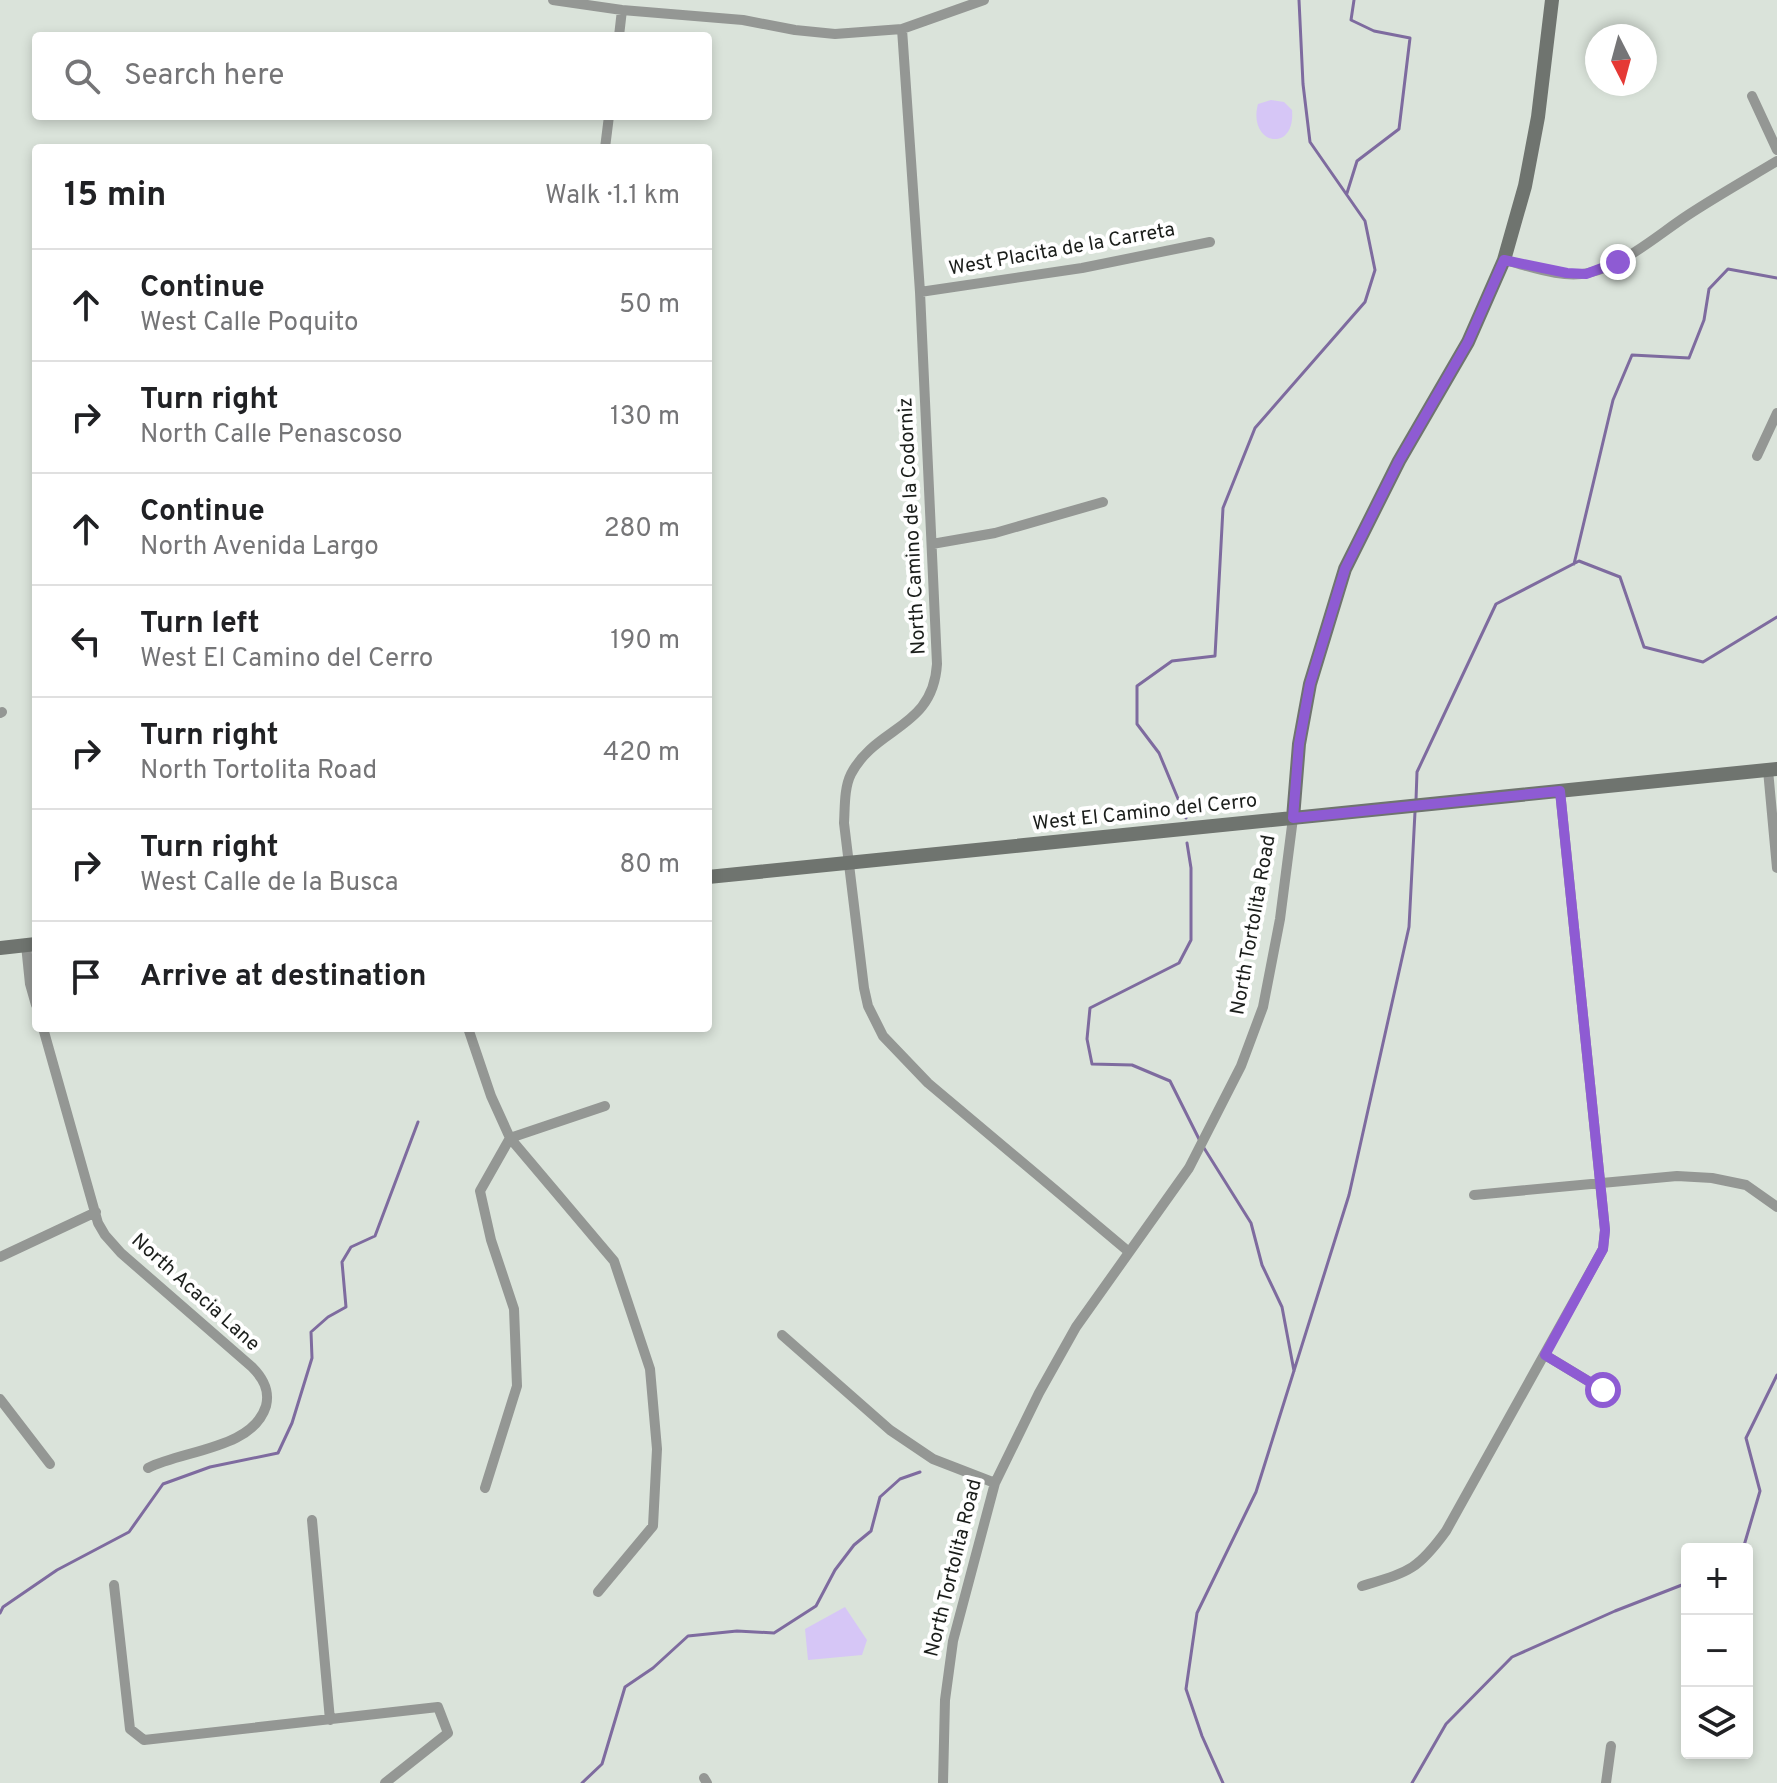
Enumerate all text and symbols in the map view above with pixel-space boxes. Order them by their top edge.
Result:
north arrow [1585,24,1657,96]
search box [32,32,712,120]
icon: search [60,54,104,98]
text: Search here [124,58,284,95]
text: 15 min [64,175,166,218]
text: Walk · 1.1 km [545,180,680,213]
street label: West Placita de la Carreta [947,217,1177,283]
route end [1600,244,1636,280]
text: Continue [140,270,265,307]
icon: ahead [64,283,108,327]
text: 50 m [619,289,680,322]
text: West Calle Poquito [140,307,358,340]
text: Turn right [140,382,278,419]
icon: right [64,395,108,439]
street label: North Camino de la Codorniz [893,397,933,655]
text: 130 m [610,401,680,434]
text: North Calle Penascoso [140,419,403,452]
text: Continue [140,494,265,531]
icon: ahead [64,507,108,551]
text: 280 m [604,513,680,546]
text: North Avenida Largo [140,531,379,564]
text: Turn left [140,606,260,643]
icon: left [64,619,108,663]
text: 190 m [610,625,680,658]
text: West El Camino del Cerro [140,643,433,676]
text: Turn right [140,718,278,755]
icon: right [64,731,108,775]
text: 420 m [603,737,680,770]
text: North Tortolita Road [140,755,377,788]
street label: West El Camino del Cerro [1031,788,1259,838]
text: Turn right [140,830,278,867]
street label: North Tortolita Road [1225,833,1283,1017]
icon: right [64,843,108,887]
text: 80 m [620,849,680,882]
text: West Calle de la Busca [140,867,399,900]
icon: arrive [64,955,108,999]
text: Arrive at destination [140,959,426,996]
street label: North Acacia Lane [125,1228,265,1358]
route start [1585,1372,1621,1408]
street label: North Tortolita Road [919,1476,989,1660]
map controls [1681,1543,1753,1759]
button: + [1681,1543,1753,1615]
button: − [1681,1615,1753,1687]
button: layers [1681,1687,1753,1759]

